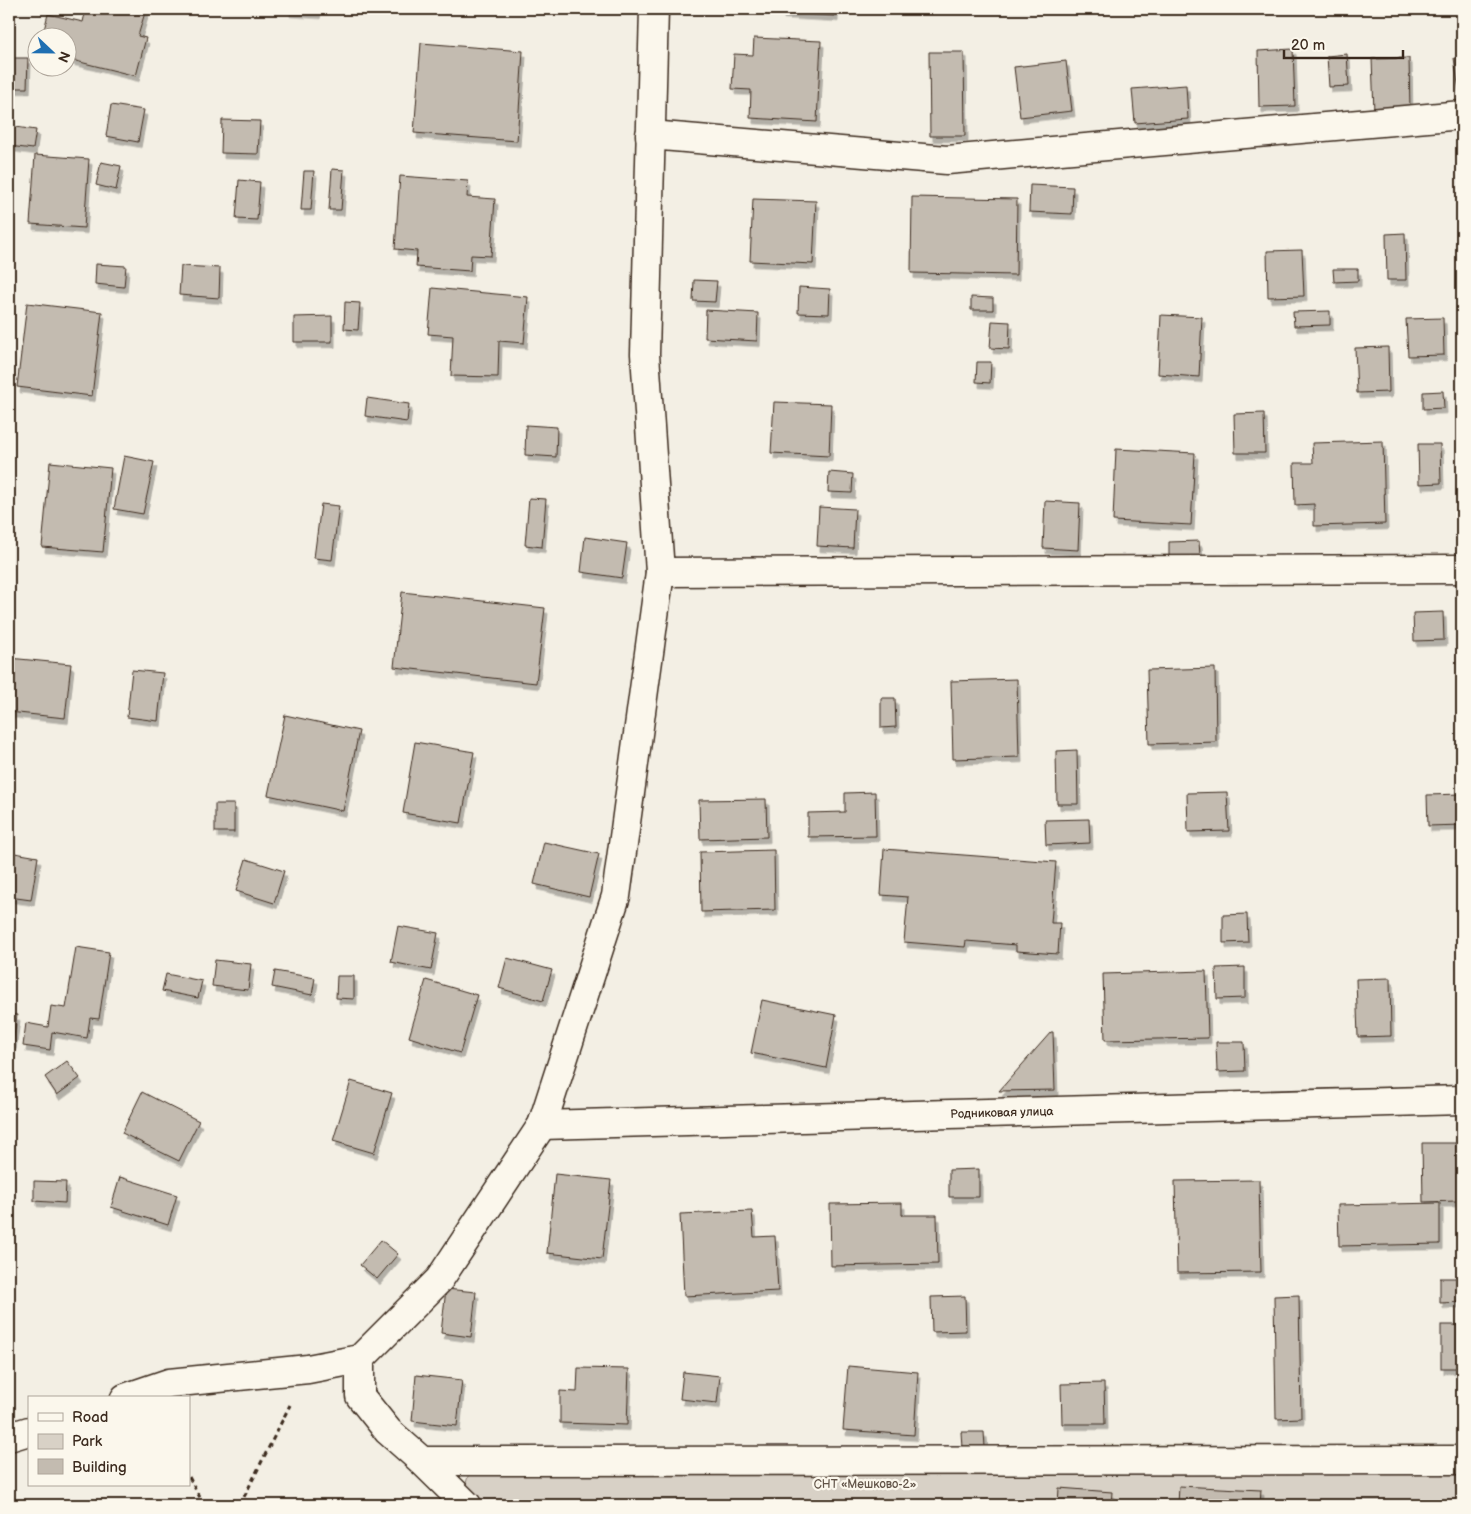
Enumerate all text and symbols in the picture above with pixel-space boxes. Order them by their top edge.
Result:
north arrow [28,28,78,78]
scale bar [1284,28,1402,60]
text: 20 m [1291,36,1325,55]
text: N [54,49,73,65]
street label: Родниковая улица [950,1104,1054,1121]
legend [28,1396,190,1486]
text: Road [72,1408,108,1427]
text: Park [72,1432,103,1451]
text: Building [72,1458,127,1477]
park label: СНТ «Мешково-2» [814,1477,917,1492]

